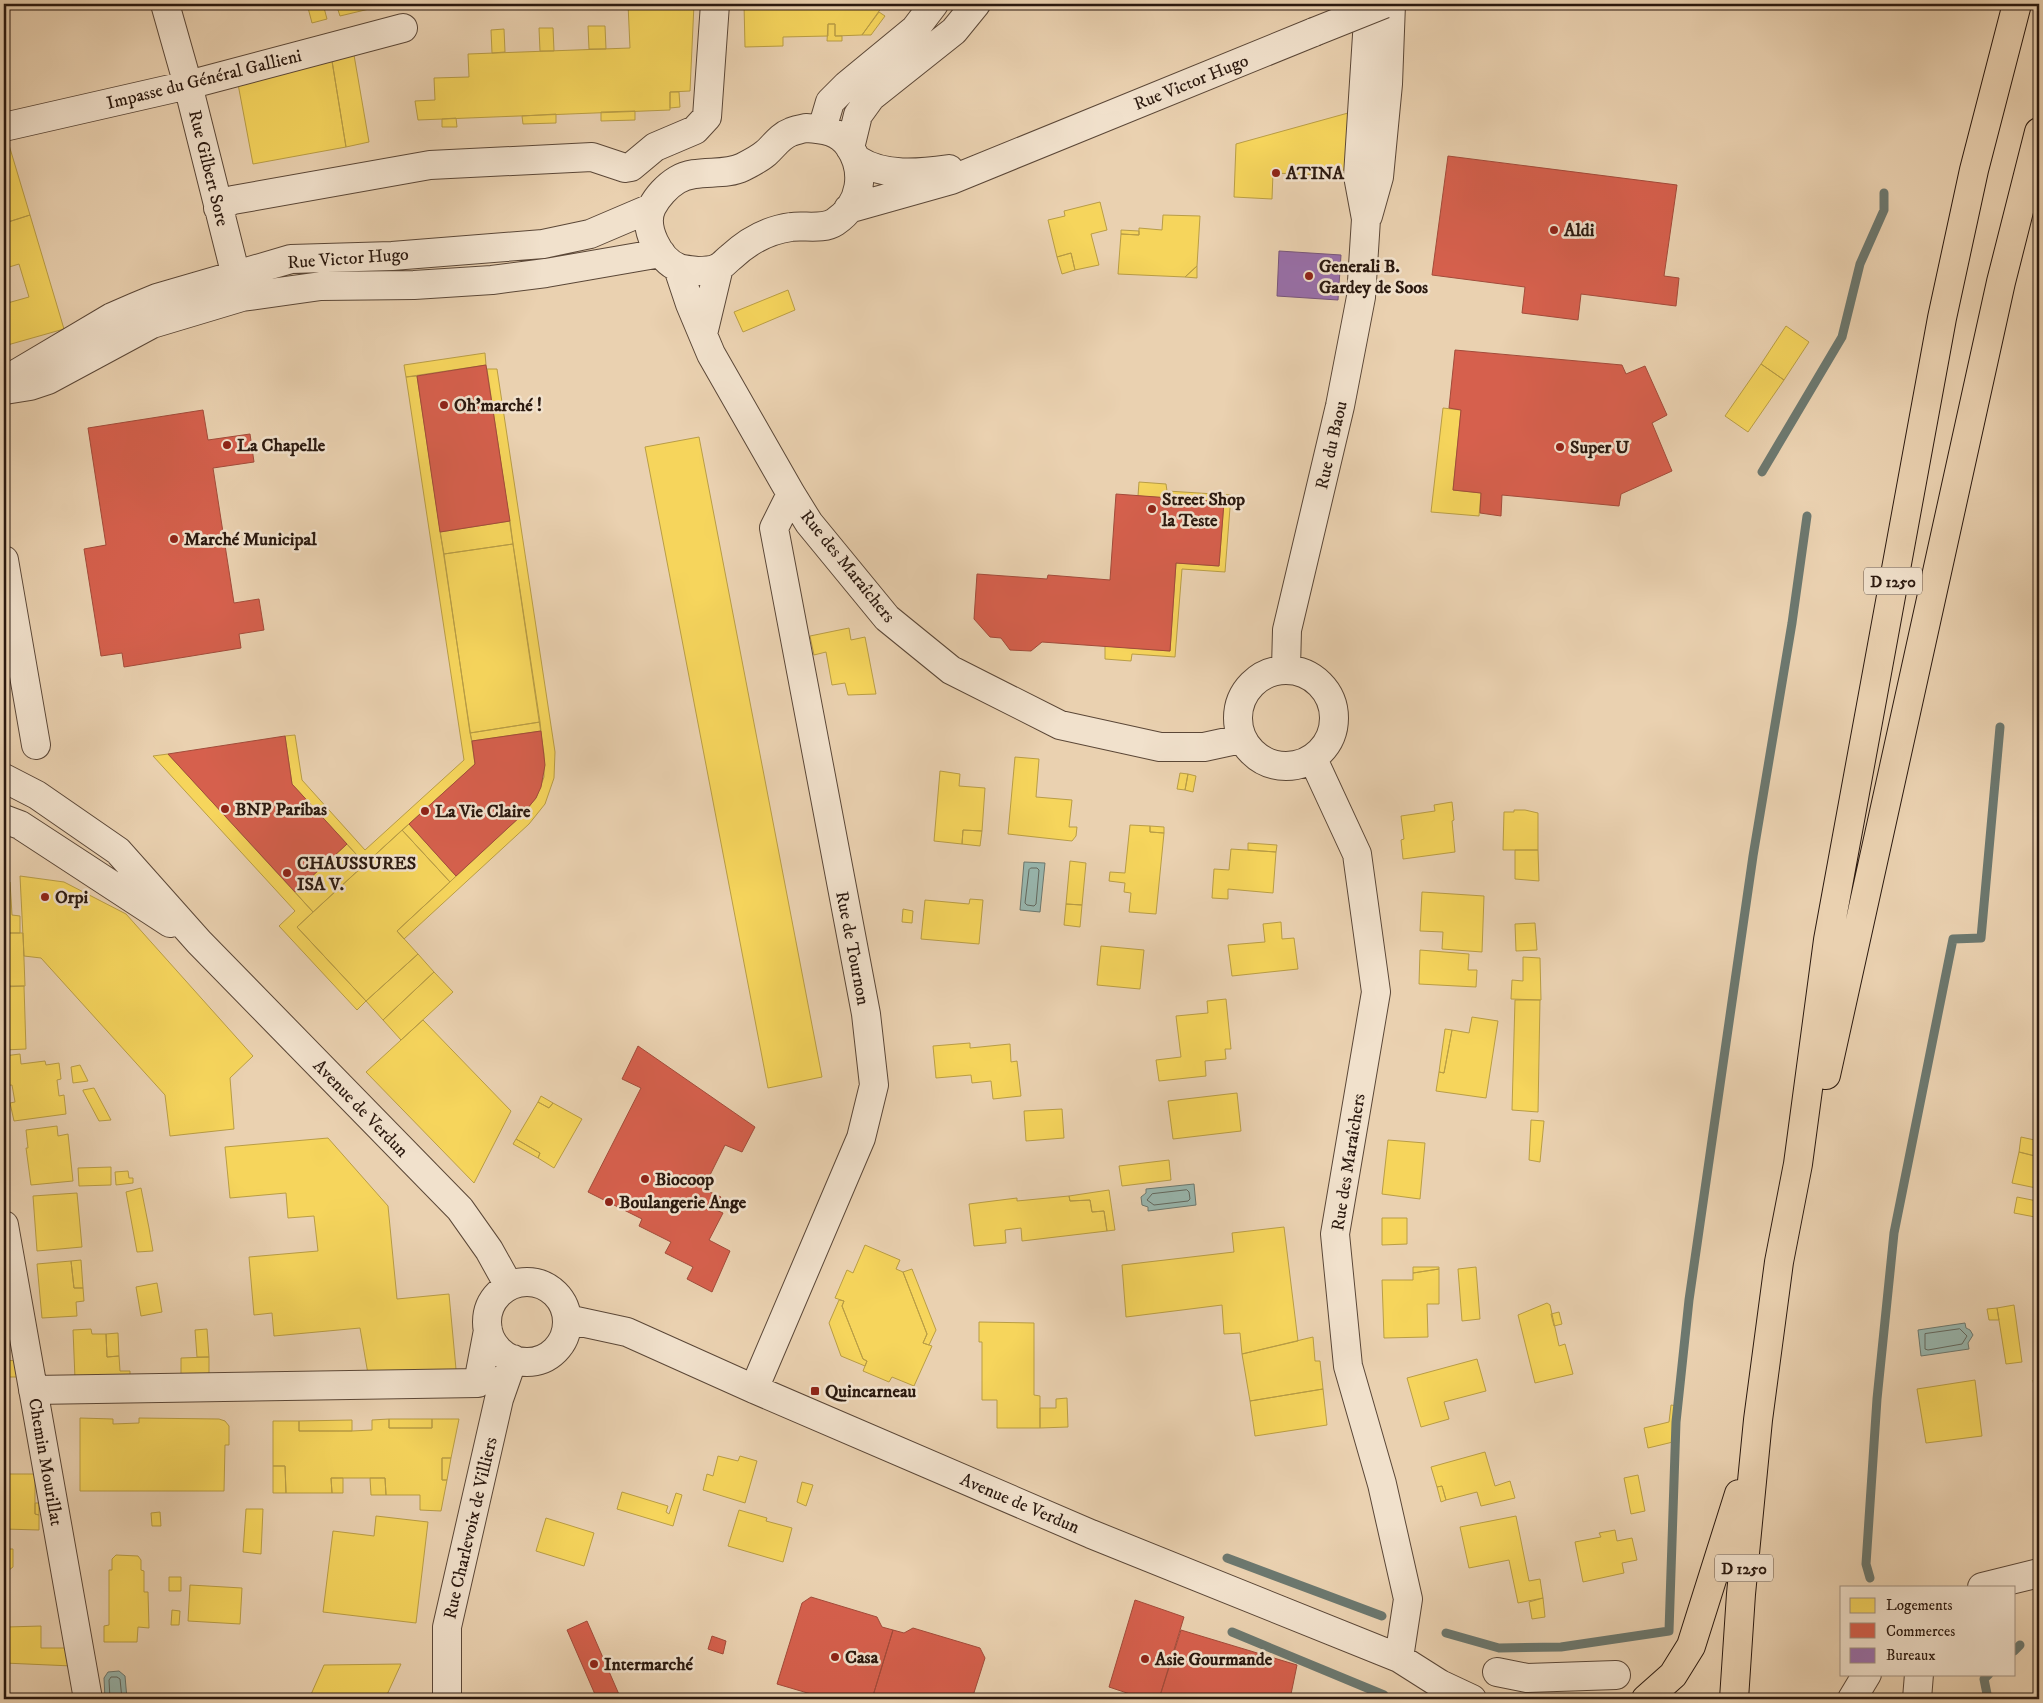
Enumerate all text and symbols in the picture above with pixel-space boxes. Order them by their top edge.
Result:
street label: Impasse du Général Gallieni [104,45,304,115]
street label: Rue Victor Hugo [1131,50,1252,116]
street label: Rue Gilbert Sore [183,108,233,229]
place label: ATINA [1285,163,1344,185]
marker: ATINA [1270,167,1282,179]
place label: Aldi [1563,220,1595,242]
marker: Aldi [1548,224,1560,236]
street label: Rue Victor Hugo [287,244,410,274]
place label: Generali B. Gardey de Soos [1319,256,1428,299]
marker: Generali B. Gardey de Soos [1303,270,1315,282]
place label: Oh'marché ! [454,395,542,417]
marker: Oh'marché ! [438,399,450,411]
street label: Rue du Baou [1311,399,1353,492]
place label: La Chapelle [237,435,326,457]
place label: Super U [1570,437,1629,459]
marker: La Chapelle [221,439,233,451]
marker: Super U [1554,441,1566,453]
place label: Street Shop la Teste [1161,489,1245,532]
marker: Street Shop la Teste [1146,503,1158,515]
street label: Rue des Maraîchers [795,506,899,627]
place label: Marché Municipal [184,529,317,551]
marker: Marché Municipal [168,533,180,545]
road number: D 1250 [1864,568,1922,594]
place label: BNP Paribas [235,799,327,821]
place label: La Vie Claire [435,801,531,823]
marker: BNP Paribas [219,803,231,815]
marker: La Vie Claire [419,805,431,817]
place label: CHAUSSURES ISA V. [297,853,416,896]
marker: CHAUSSURES ISA V. [281,867,293,879]
place label: Orpi [55,887,88,909]
street label: Rue de Tournon [830,889,874,1008]
marker: Orpi [39,891,51,903]
street label: Avenue de Verdun [308,1055,413,1163]
street label: Rue des Maraîchers [1327,1092,1371,1232]
place label: Biocoop [655,1169,714,1191]
marker: Biocoop [639,1173,651,1185]
place label: Boulangerie Ange [619,1192,747,1214]
marker: Boulangerie Ange [603,1196,615,1208]
place label: Quincarneau [825,1381,917,1403]
marker: Quincarneau [809,1385,821,1397]
street label: Chemin Mourillat [23,1397,67,1528]
street label: Rue Charlevoix de Villiers [439,1435,503,1621]
street label: Avenue de Verdun [957,1469,1083,1539]
road number: D 1250 [1715,1555,1773,1582]
legend [1840,1586,2016,1676]
text: Logements [1886,1596,1953,1615]
text: Commerces [1886,1622,1955,1641]
text: Bureaux [1886,1646,1936,1665]
place label: Casa [845,1647,879,1669]
place label: Asie Gourmande [1154,1649,1273,1671]
marker: Casa [829,1651,841,1663]
marker: Asie Gourmande [1139,1653,1151,1665]
place label: Intermarché [604,1654,694,1676]
marker: Intermarché [588,1658,600,1670]

